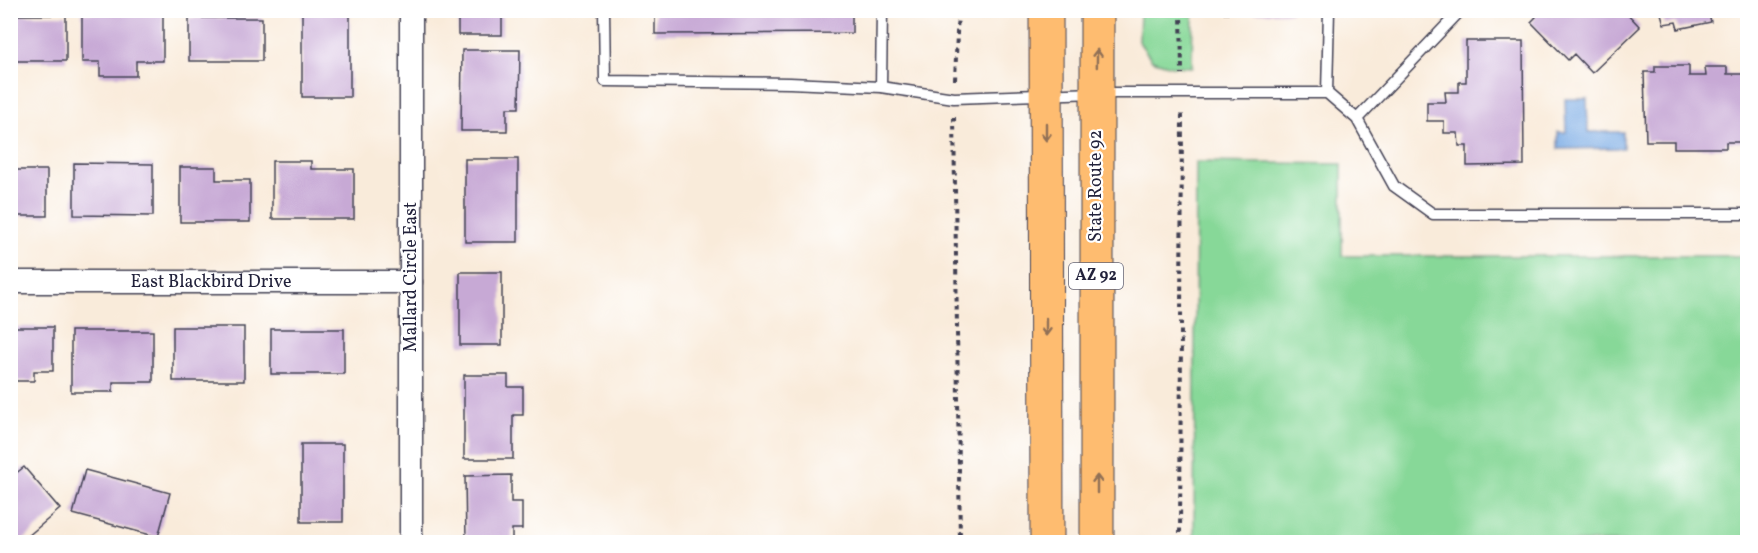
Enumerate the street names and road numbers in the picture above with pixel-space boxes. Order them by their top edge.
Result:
street label: State Route 92 [1084,130,1109,242]
street label: Mallard Circle East [399,202,424,352]
road number: AZ 92 [1069,263,1123,289]
street label: East Blackbird Drive [130,270,292,295]

